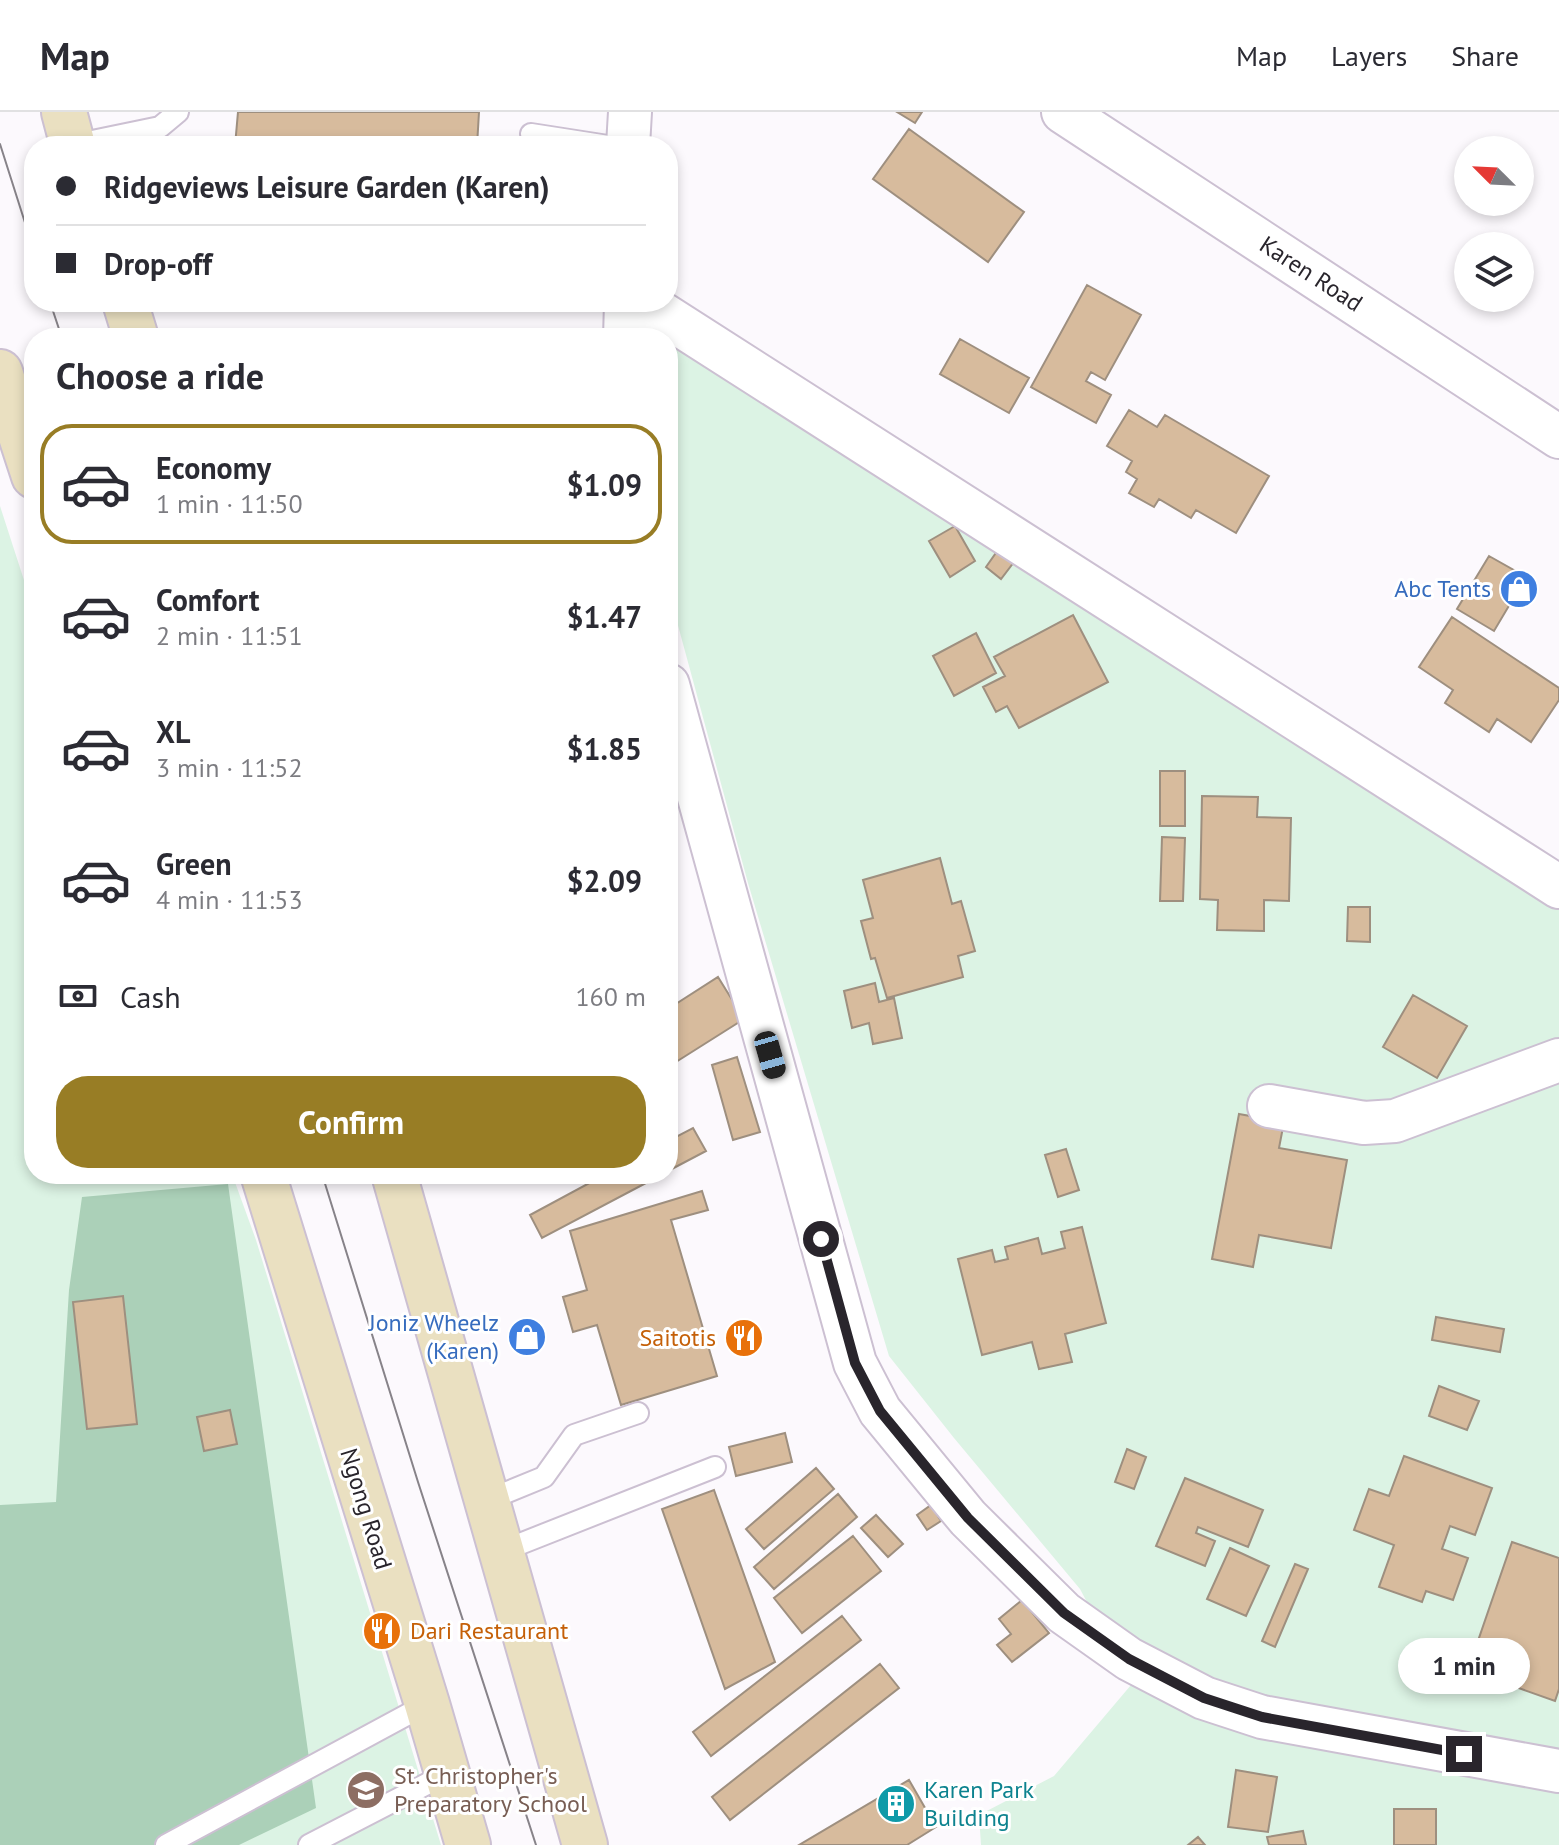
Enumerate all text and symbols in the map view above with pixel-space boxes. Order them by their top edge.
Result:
text: Map [40,31,110,80]
text: Map [1236,37,1287,74]
text: Layers [1331,37,1407,74]
text: Share [1451,37,1519,74]
north arrow [1454,136,1534,216]
map controls [1454,136,1534,312]
text: Ridgeviews Leisure Garden (Karen) [104,167,550,206]
street label: Karen Road [1254,229,1369,318]
button: layers [1454,232,1534,312]
text: Drop-off [104,244,212,283]
text: Choose a ride [56,352,264,399]
icon: car [60,448,132,520]
text: Economy [156,448,271,487]
text: $1.09 [567,465,642,504]
text: 1 min · 11:50 [156,487,303,520]
shop icon: Abc Tents [1498,568,1540,610]
place label: Abc Tents [1394,573,1491,604]
icon: car [60,580,132,652]
text: Comfort [156,580,259,619]
text: $1.47 [567,597,642,636]
text: 2 min · 11:51 [156,619,303,652]
icon: car [60,712,132,784]
text: XL [156,712,190,751]
text: $1.85 [567,729,642,768]
text: 3 min · 11:52 [156,751,303,784]
icon: car [60,844,132,916]
text: Green [156,844,231,883]
text: $2.09 [567,861,642,900]
text: 4 min · 11:53 [156,883,303,916]
icon: cash [56,974,100,1018]
text: Cash [120,977,181,1016]
text: 160 m [575,980,646,1013]
car [752,1029,788,1081]
button: Confirm [56,1076,646,1168]
route start [803,1221,839,1257]
place label: Joniz Wheelz (Karen) [368,1307,499,1366]
shop icon: Joniz Wheelz (Karen) [506,1316,548,1358]
restaurant icon: Saitotis [723,1317,765,1359]
place label: Saitotis [640,1322,716,1353]
street label: Ngong Road [333,1444,400,1573]
restaurant icon: Dari Restaurant [361,1610,403,1652]
place label: Dari Restaurant [410,1615,568,1646]
callout: 1 min [1398,1638,1530,1694]
text: 1 min [1432,1649,1496,1682]
route end [1446,1736,1482,1772]
place label: St. Christopher's Preparatory School [394,1760,587,1819]
school or university icon: St. Christopher's Preparatory School [345,1769,387,1811]
place label: Karen Park Building [924,1774,1034,1833]
building icon: Karen Park Building [875,1783,917,1825]

